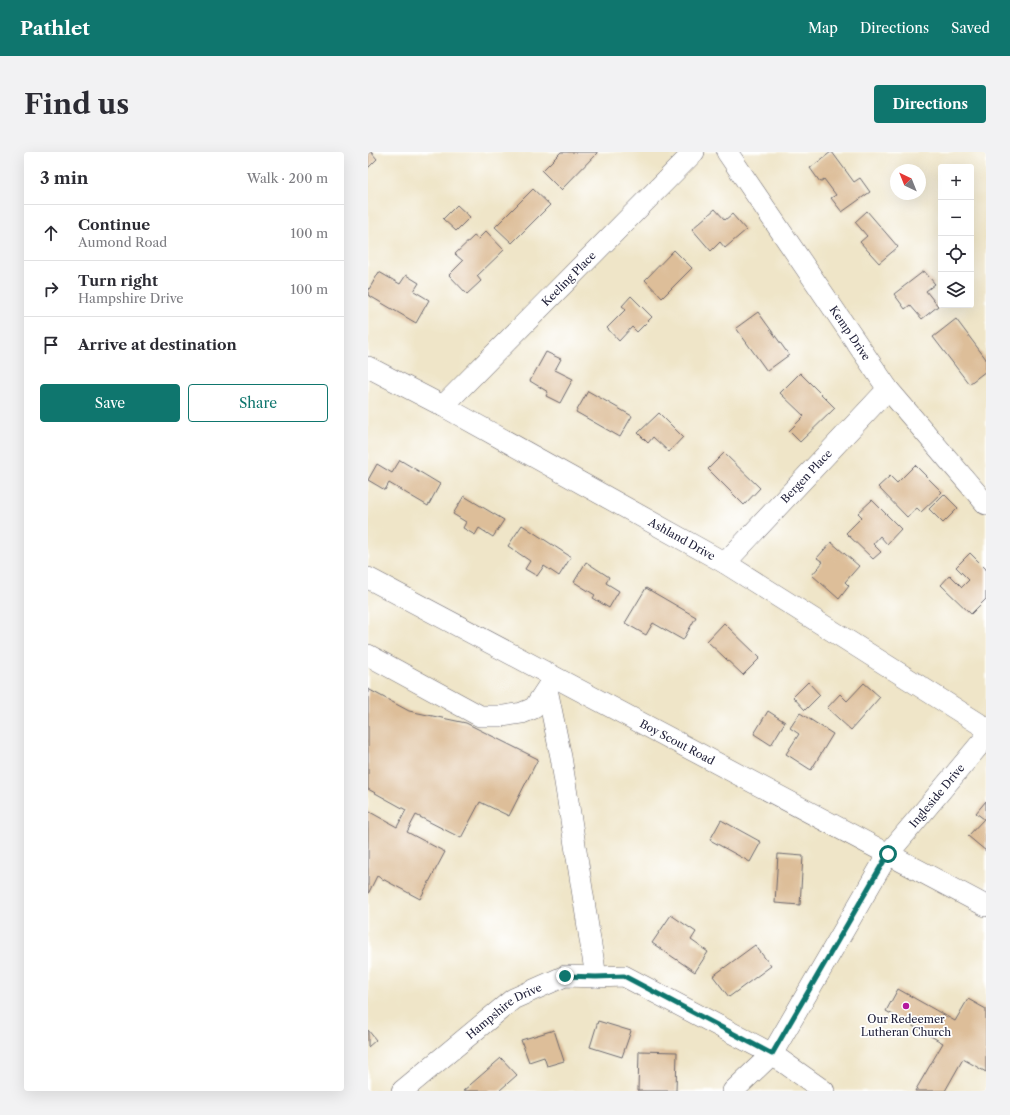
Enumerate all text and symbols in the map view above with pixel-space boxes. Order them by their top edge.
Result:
text: Pathlet [20,17,90,40]
text: Map [808,19,838,37]
text: Directions [860,19,929,37]
text: Saved [951,19,990,37]
button: Directions [874,85,986,123]
text: Find us [24,87,129,121]
north arrow [890,164,926,200]
map controls [938,164,974,308]
button: + [938,164,974,200]
text: 3 min [40,168,89,188]
text: Walk · 200 m [247,170,328,186]
button: − [938,200,974,236]
text: Continue [78,215,150,234]
icon: ahead [40,222,62,244]
text: 100 m [290,225,328,241]
text: Aumond Road [78,234,167,250]
button: locate [938,236,974,272]
street label: Keeling Place [539,248,599,309]
text: Turn right [78,271,158,290]
button: layers [938,272,974,308]
icon: right [40,278,62,300]
text: 100 m [290,281,328,297]
text: Hampshire Drive [78,290,184,306]
street label: Kemp Drive [827,303,874,363]
icon: arrive [40,334,62,356]
text: Arrive at destination [78,335,237,354]
button: Save [40,384,180,422]
button: Share [188,384,328,422]
street label: Bergen Place [778,446,835,506]
street label: Ashland Drive [645,514,718,563]
street label: Boy Scout Road [637,716,717,768]
street label: Ingleside Drive [906,761,968,830]
route start [879,845,897,863]
route end [556,967,574,985]
street label: Hampshire Drive [463,980,544,1042]
marker: Our Redeemer Lutheran Church [901,1001,911,1011]
place label: Our Redeemer Lutheran Church [861,1012,951,1039]

